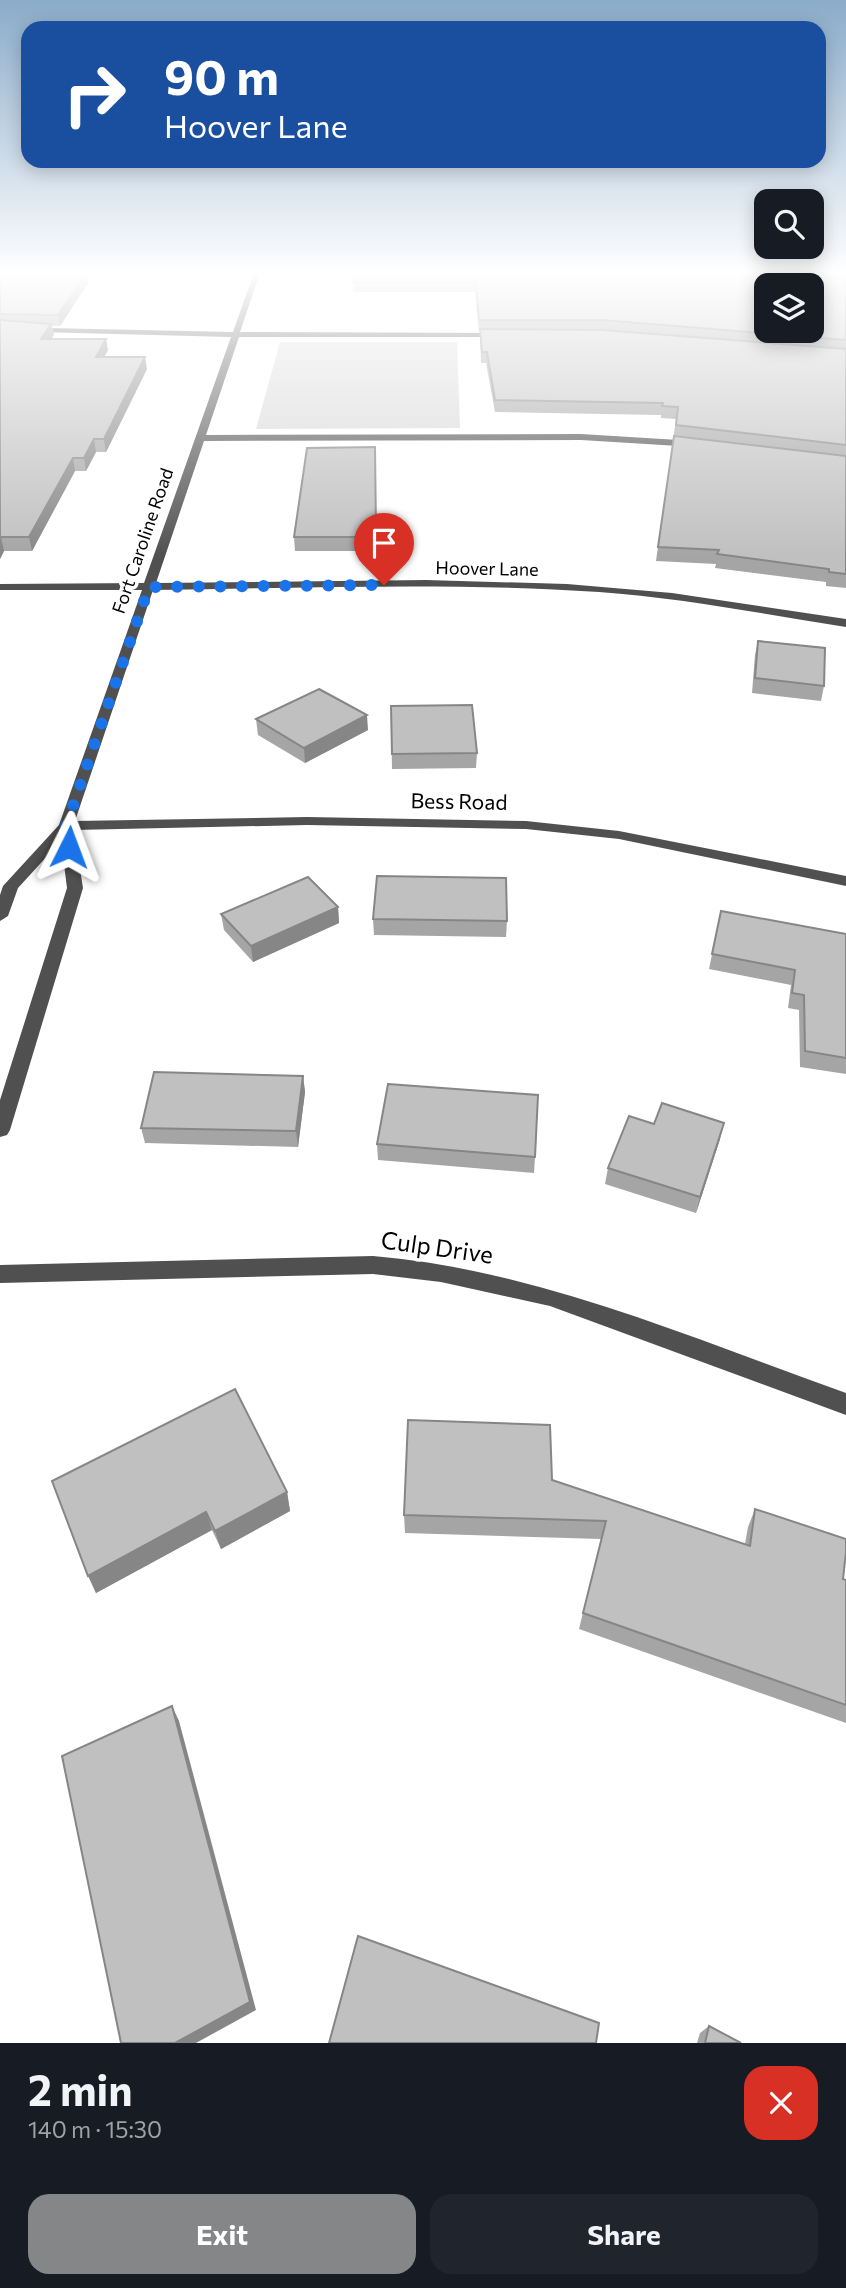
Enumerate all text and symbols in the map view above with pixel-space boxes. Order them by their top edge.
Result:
text: 90 m [164,45,279,105]
icon: right [49,49,140,140]
text: Hoover Lane [164,105,348,145]
map controls [754,189,824,343]
button: search [754,189,824,259]
button: layers [754,273,824,343]
street label: Fort Caroline Road [107,465,177,616]
pin [354,513,414,585]
icon: arrive [365,524,403,562]
street label: Hoover Lane [435,556,539,580]
street label: Bess Road [410,787,508,814]
position arrow [32,810,106,884]
street label: Culp Drive [379,1224,495,1269]
text: 2 min [28,2063,133,2115]
button: close [744,2066,818,2140]
text: 140 m · 15:30 [28,2115,162,2143]
button: Exit [28,2194,416,2274]
button: Share [430,2194,818,2274]

